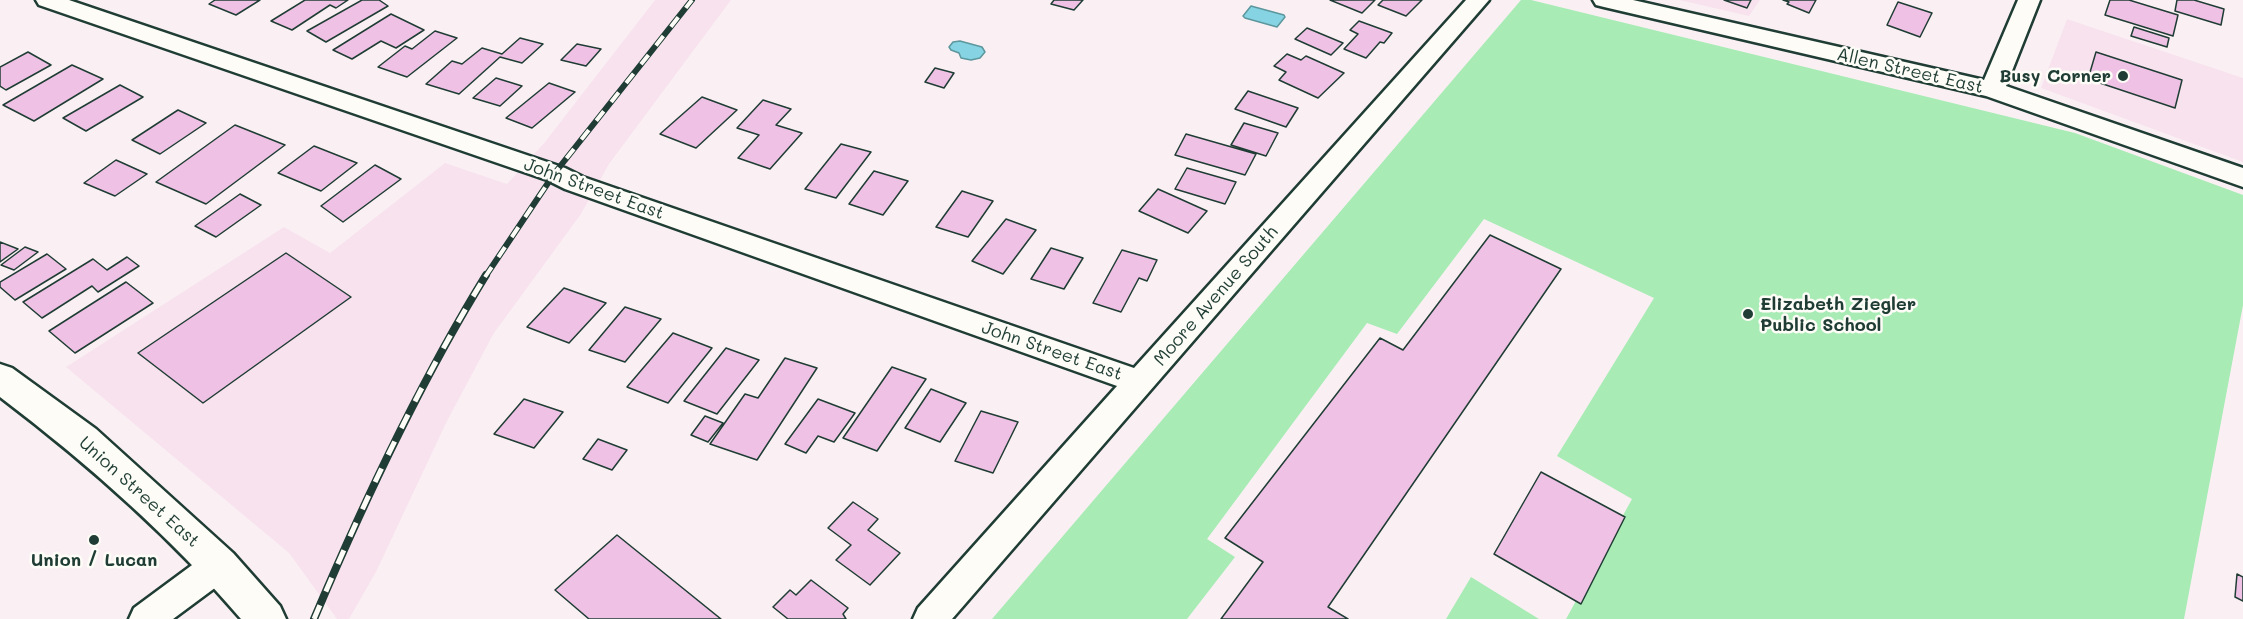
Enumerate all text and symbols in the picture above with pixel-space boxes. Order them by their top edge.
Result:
street label: Allen Street East [1835,44,1985,98]
place label: Busy Corner [1999,65,2111,87]
marker: Busy Corner [2116,69,2130,83]
street label: John Street East [521,154,667,224]
street label: Moore Avenue South [1149,222,1283,370]
place label: Elizabeth Ziegler Public School [1760,293,1916,336]
marker: Elizabeth Ziegler Public School [1741,307,1755,321]
street label: John Street East [979,317,1125,385]
street label: Union Street East [74,432,204,552]
marker: Union / Lucan [87,533,101,547]
place label: Union / Lucan [31,549,157,571]

